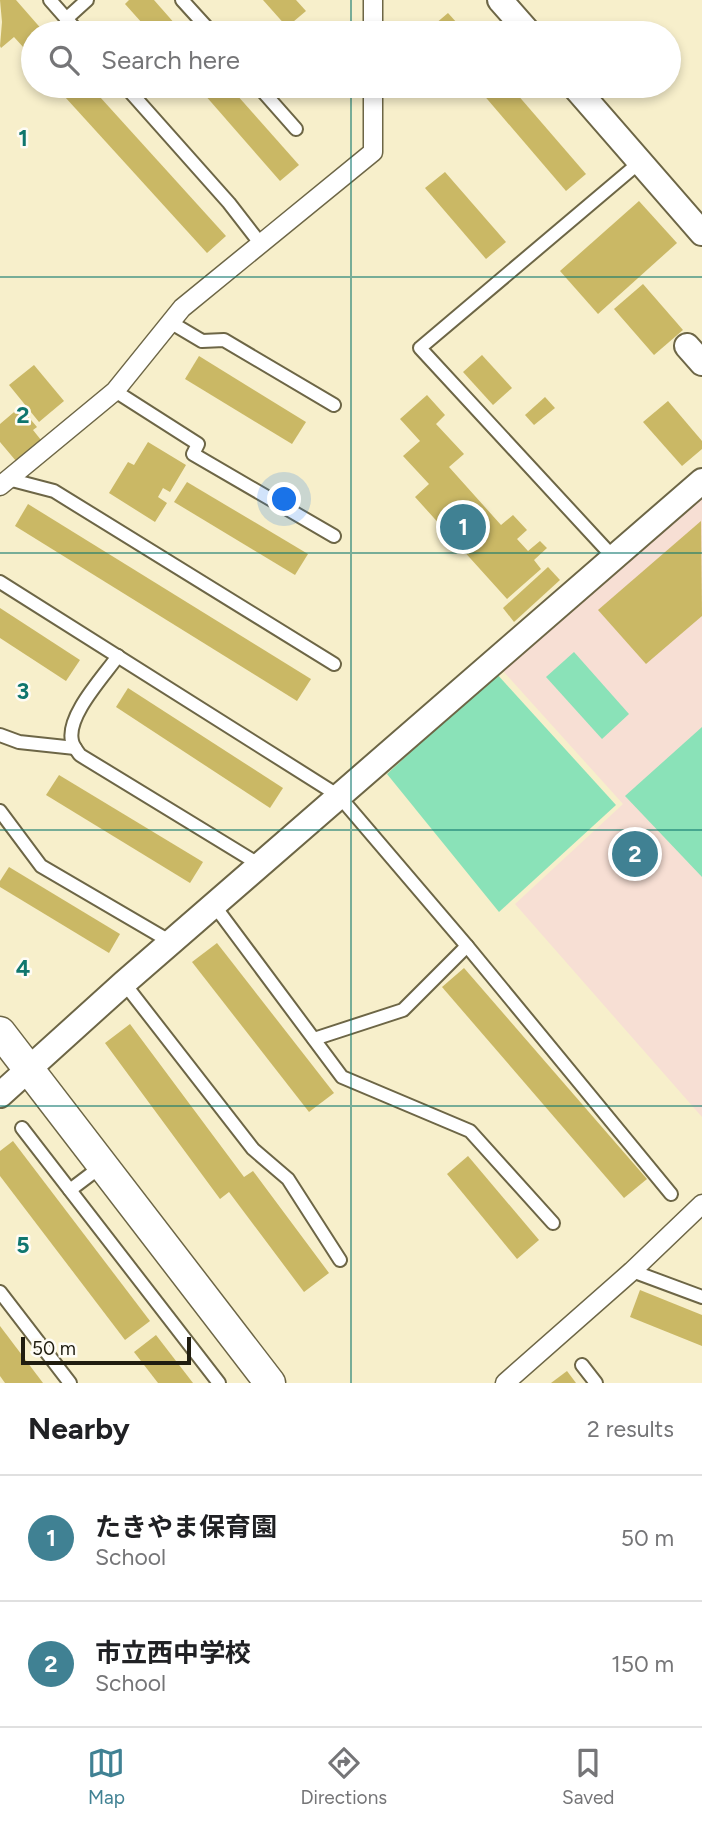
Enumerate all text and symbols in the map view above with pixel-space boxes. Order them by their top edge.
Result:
search box [21,21,681,98]
icon: search [45,41,83,79]
text: Search here [101,44,240,76]
text: 1 [18,124,28,152]
text: 2 [16,401,30,429]
your location [267,482,301,516]
pin: 1 [440,501,486,553]
text: 3 [17,677,29,705]
pin: 2 [612,828,658,880]
text: 4 [16,954,30,982]
text: 5 [16,1231,30,1259]
scale bar [21,1334,191,1366]
text: 50 m [32,1337,76,1360]
text: Nearby [28,1410,130,1447]
text: 2 results [587,1415,674,1443]
text: たきやま保育園 [95,1511,277,1543]
text: 1 [46,1524,56,1552]
text: 50 m [621,1524,674,1552]
text: School [95,1543,166,1571]
text: 市立西中学校 [95,1637,251,1669]
text: 2 [44,1650,58,1678]
text: 150 m [611,1650,674,1678]
text: School [95,1669,166,1697]
tab: Map [87,1744,125,1809]
tab: Directions [300,1744,387,1809]
tab: Saved [562,1744,614,1809]

